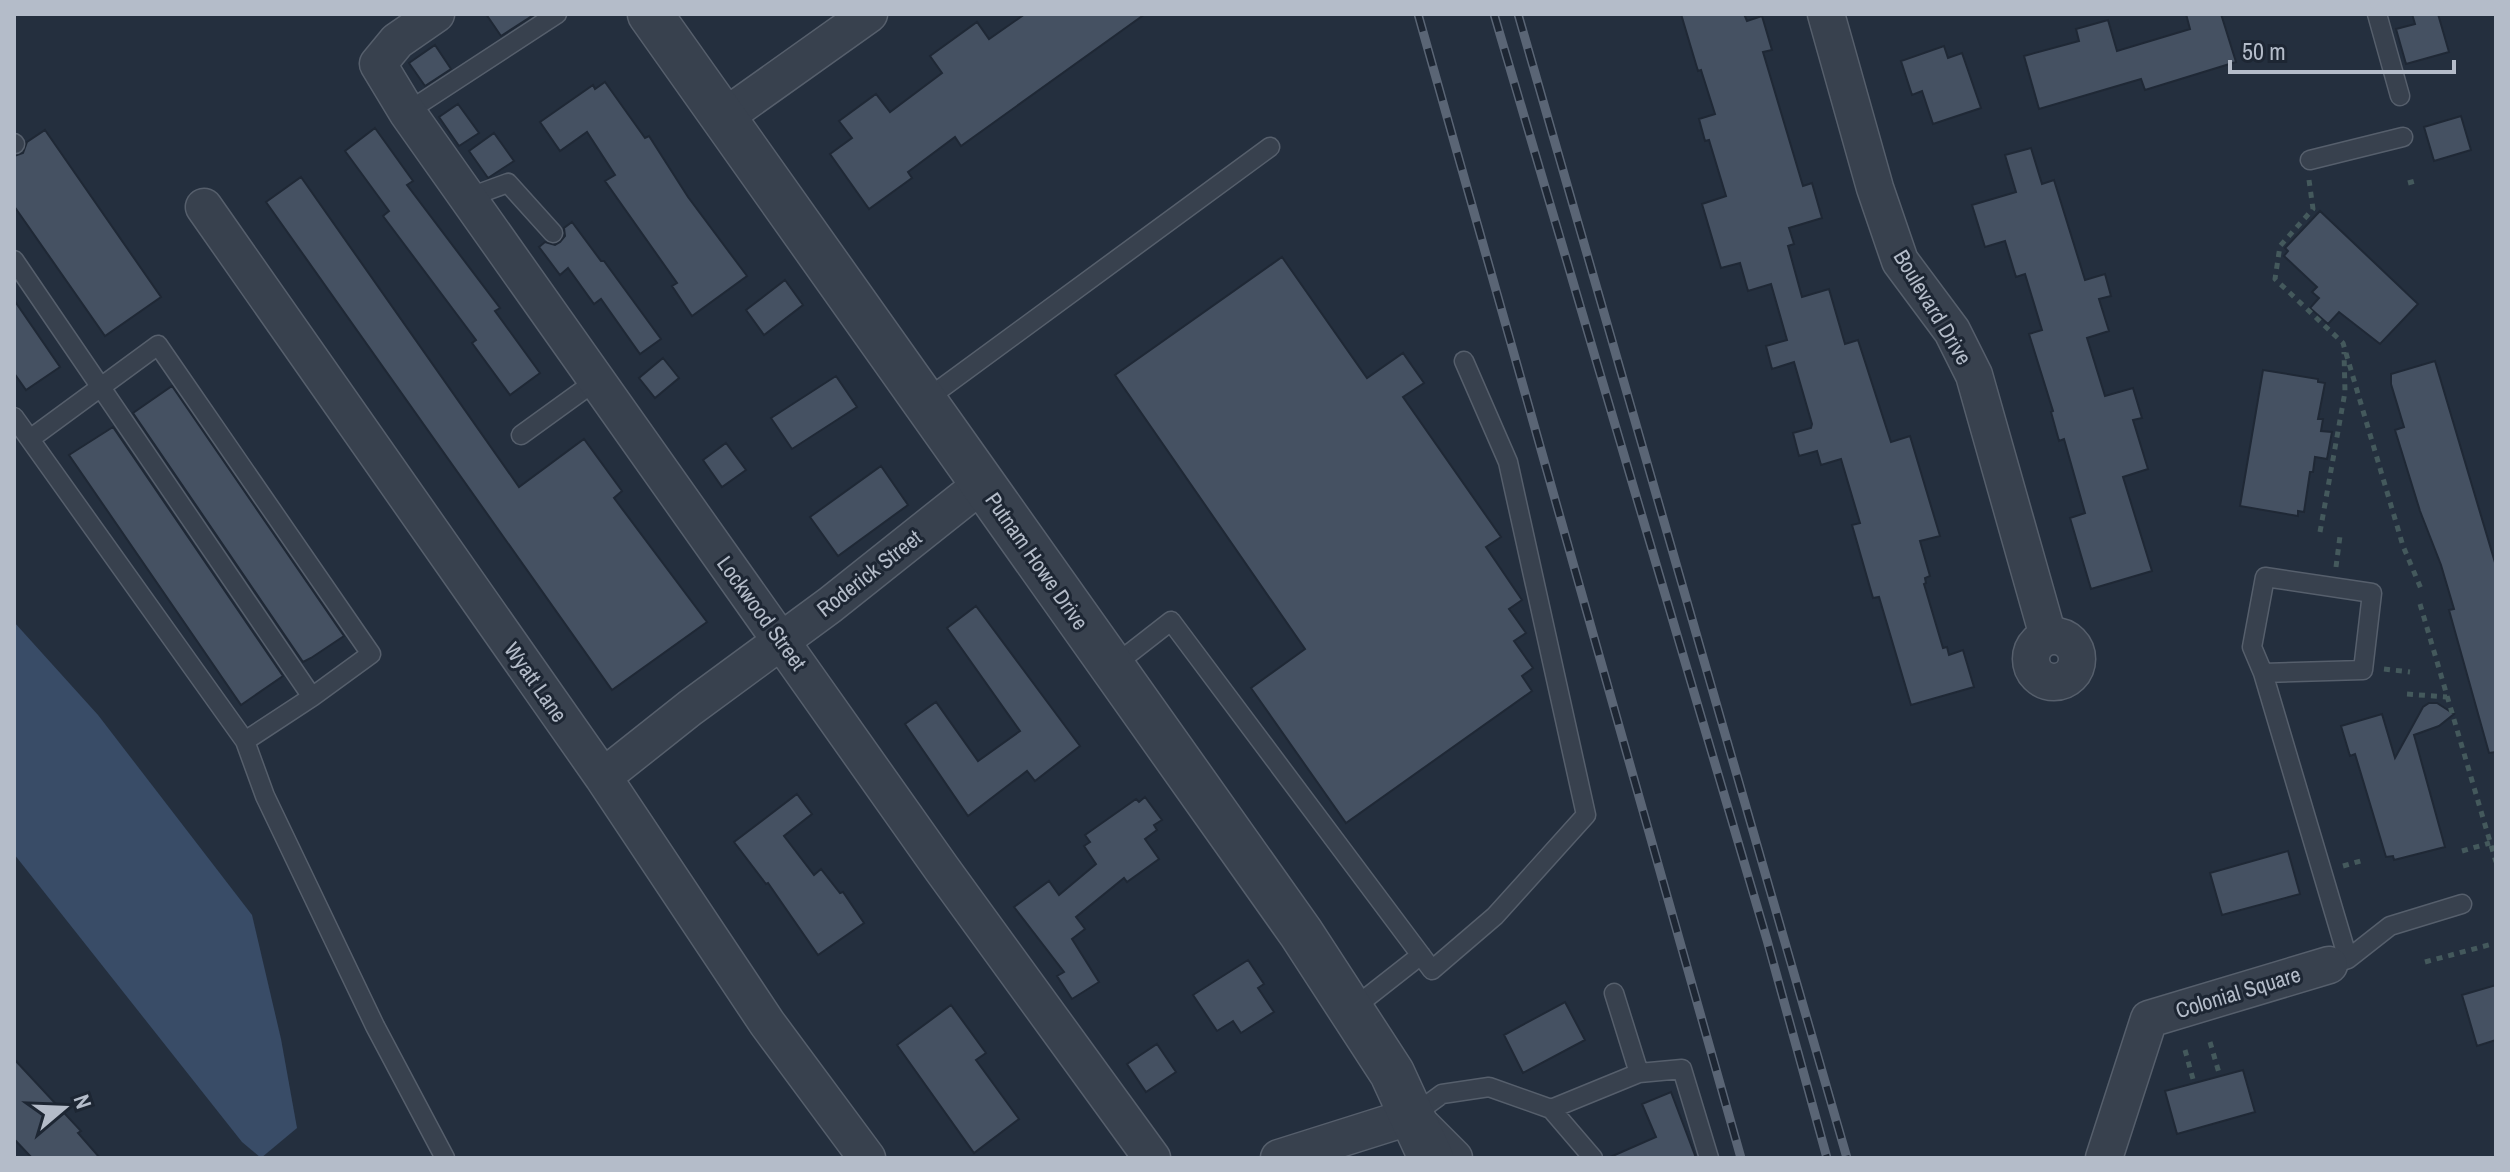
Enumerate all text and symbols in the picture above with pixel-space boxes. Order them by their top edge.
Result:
scale bar [2230,24,2454,74]
text: 50 m [2242,35,2286,67]
street label: Boulevard Drive [1887,244,1979,370]
street label: Putnam Howe Drive [978,486,1096,636]
street label: Roderick Street [810,523,928,623]
street label: Lockwood Street [710,550,814,676]
street label: Wyatt Lane [498,636,574,728]
street label: Colonial Square [2172,959,2304,1025]
north arrow [24,1068,104,1148]
text: N [67,1090,99,1113]

